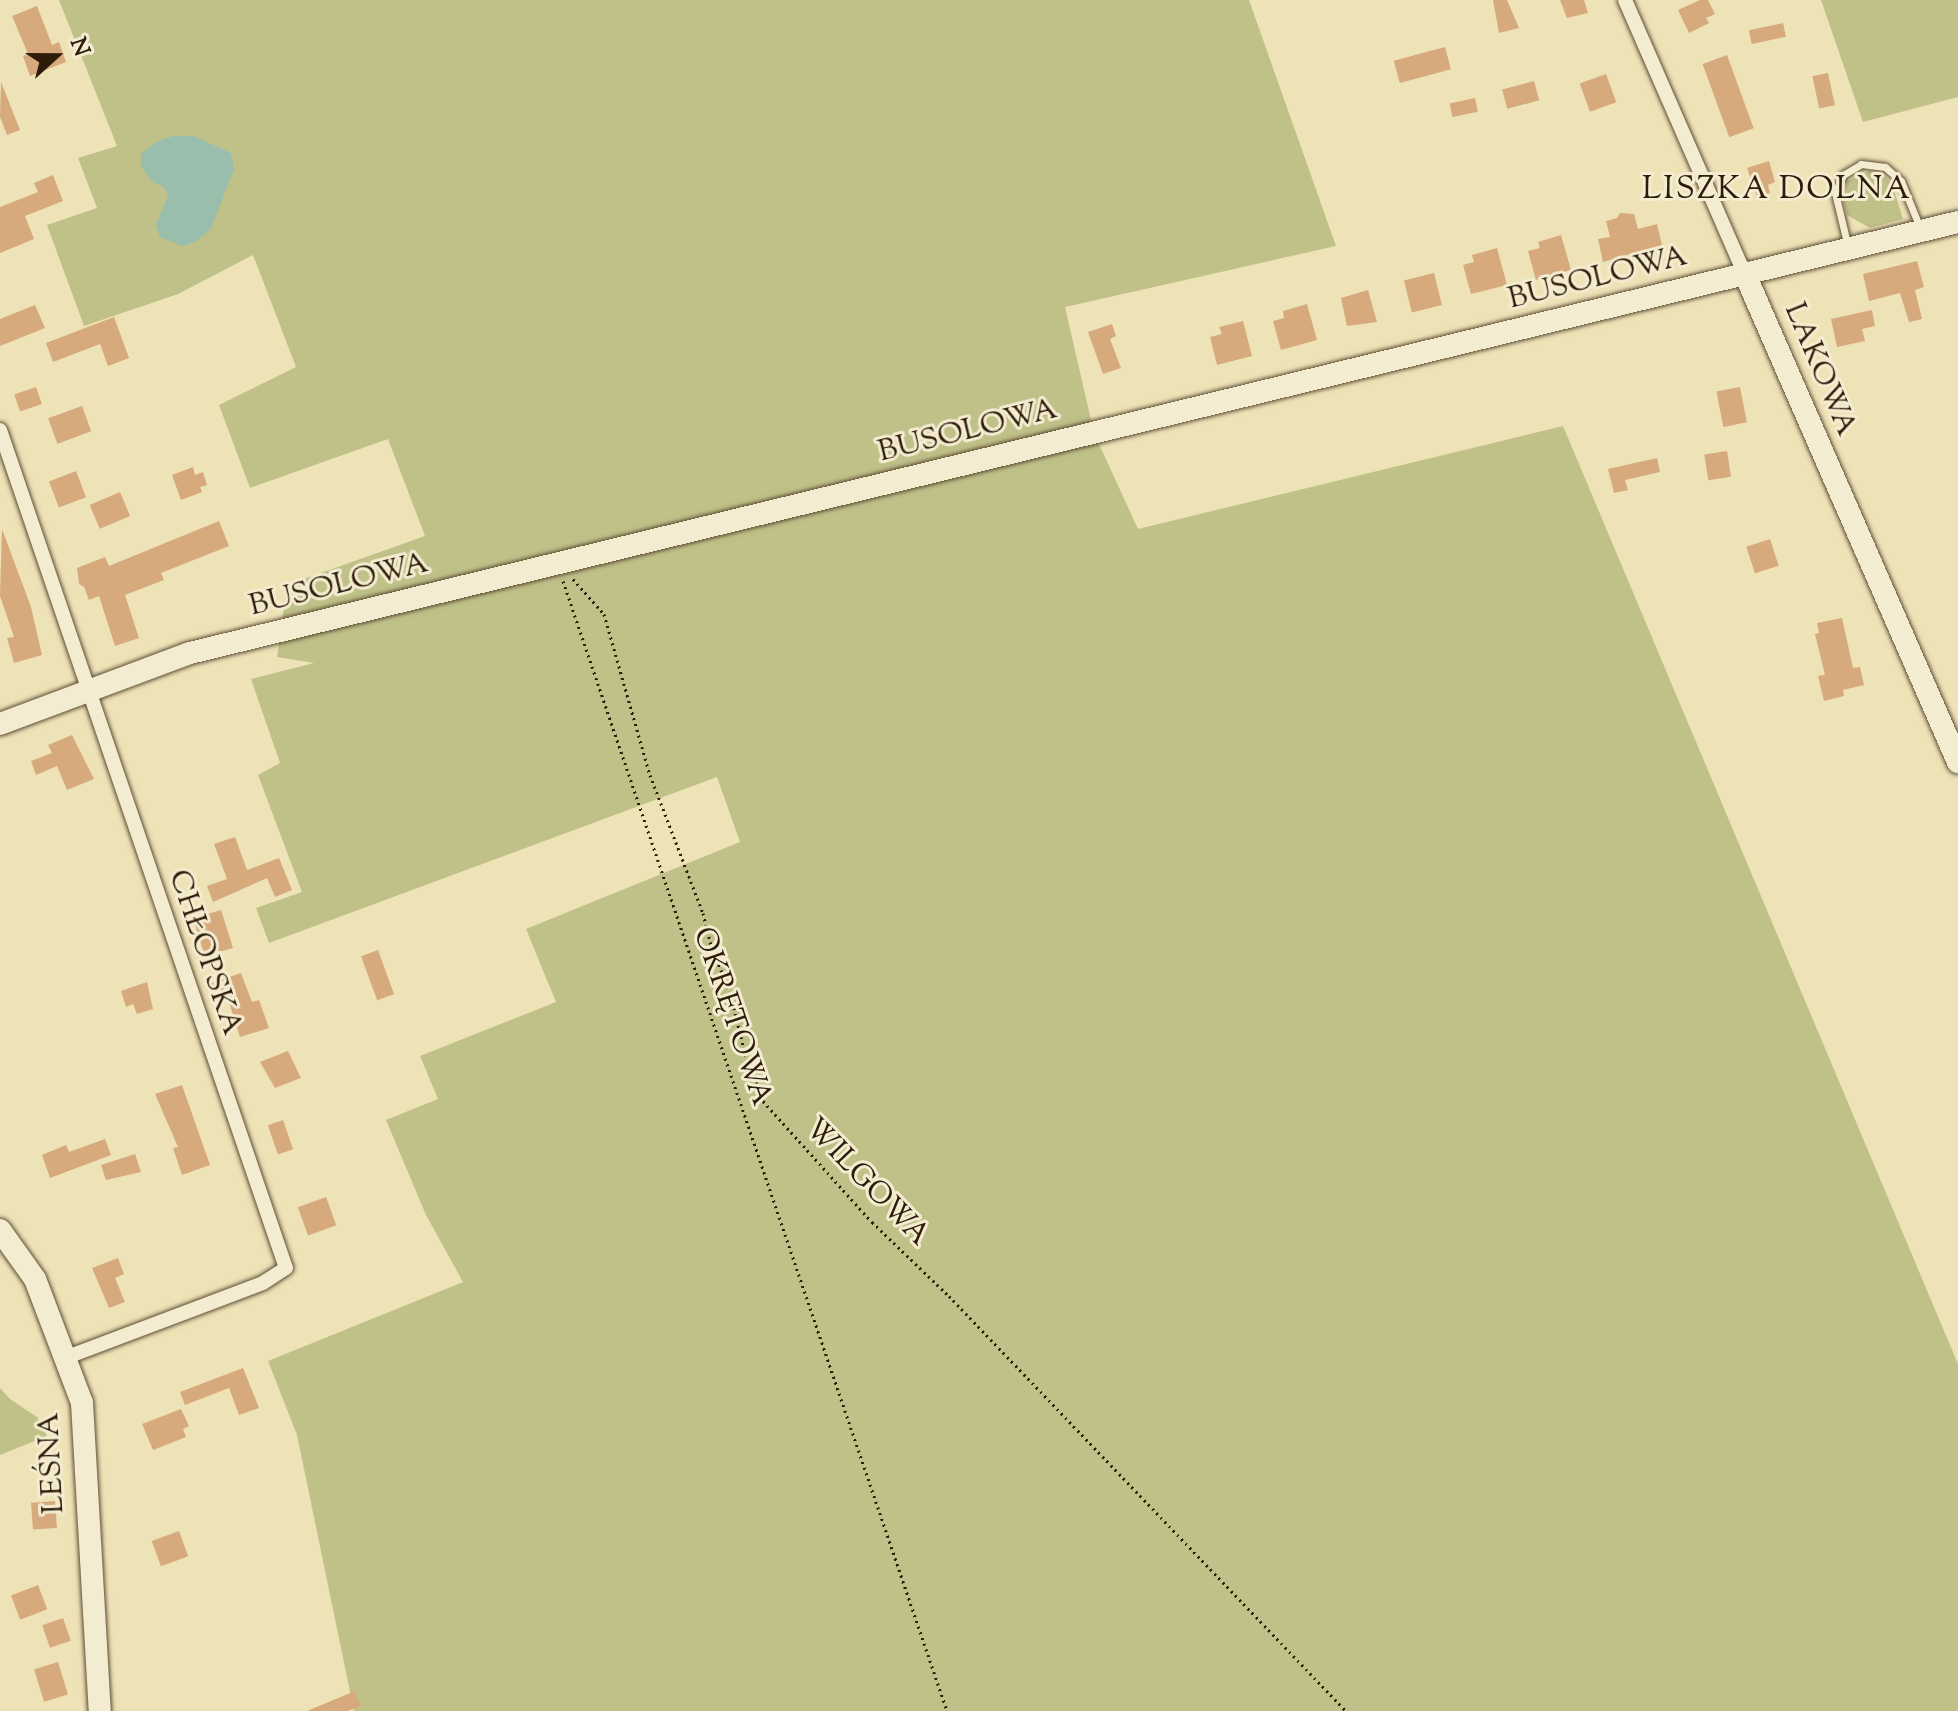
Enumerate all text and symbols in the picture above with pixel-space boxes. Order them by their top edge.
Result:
north arrow [16,16,96,96]
text: N [60,33,96,61]
district label: LISZKA DOLNA [1642,171,1912,209]
street label: BUSOLOWA [1505,239,1691,319]
street label: LAKOWA [1775,298,1863,442]
street label: BUSOLOWA [875,392,1061,472]
street label: BUSOLOWA [246,546,432,626]
street label: CHŁOPSKA [159,866,249,1040]
street label: OKRĘTOWA [684,923,778,1111]
street label: WILGOWA [796,1111,936,1255]
street label: LEŚNA [32,1411,74,1515]

